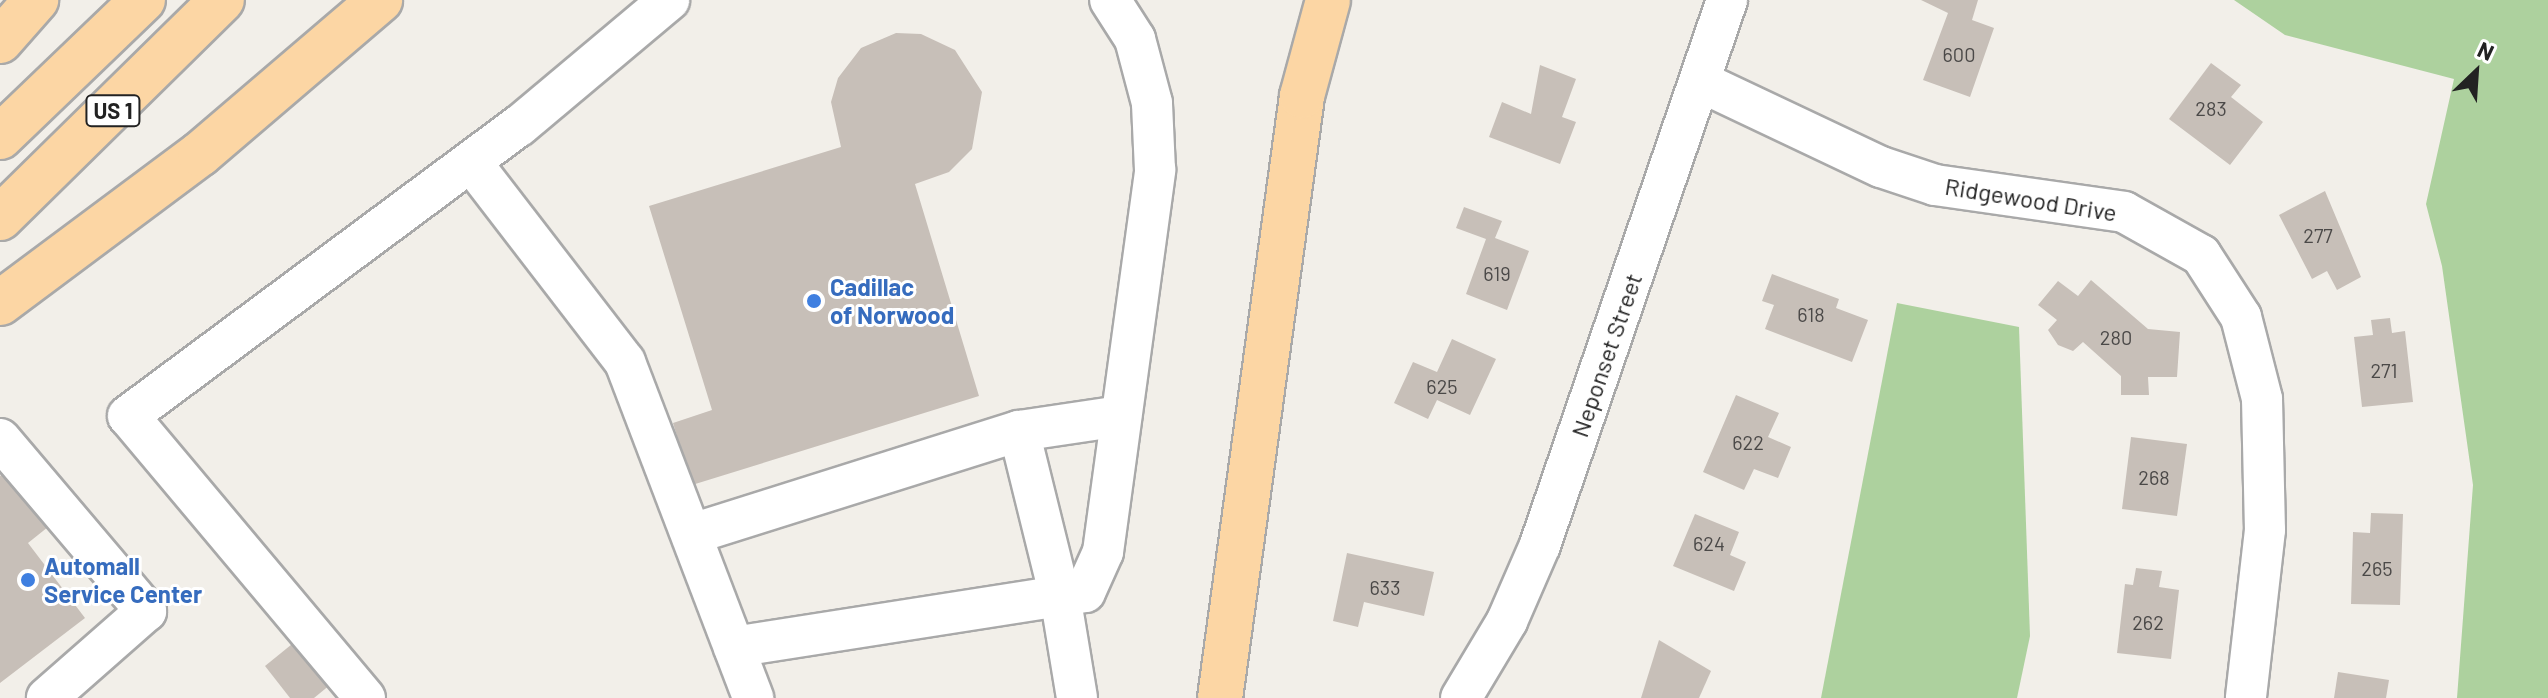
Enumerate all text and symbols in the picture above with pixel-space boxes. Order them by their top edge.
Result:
north arrow [2436,32,2516,112]
text: N [2474,35,2498,65]
house number: 600 [1943,42,1975,66]
road number: US 1 [85,93,141,129]
house number: 283 [2195,96,2227,120]
street label: Ridgewood Drive [1943,171,2119,227]
house number: 277 [2303,223,2333,247]
house number: 619 [1483,261,1511,285]
street label: Neponset Street [1564,269,1648,441]
place label: Cadillac of Norwood [830,273,954,329]
marker: Cadillac of Norwood [805,292,823,310]
house number: 618 [1797,302,1825,326]
house number: 280 [2100,325,2132,349]
house number: 271 [2370,358,2398,382]
house number: 625 [1426,374,1458,398]
house number: 622 [1732,430,1764,454]
house number: 268 [2138,465,2170,489]
house number: 624 [1693,531,1725,555]
place label: Automall Service Center [44,552,202,608]
house number: 265 [2361,556,2393,580]
marker: Automall Service Center [19,571,37,589]
house number: 633 [1370,575,1400,599]
house number: 262 [2132,610,2164,634]

